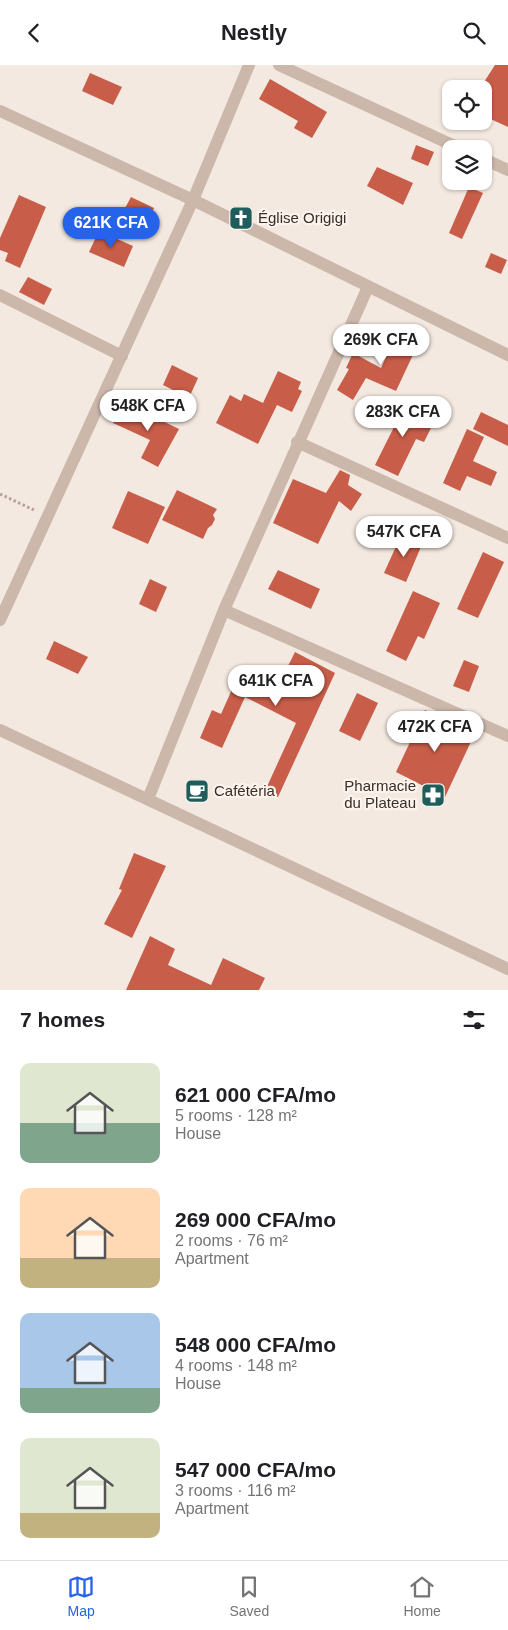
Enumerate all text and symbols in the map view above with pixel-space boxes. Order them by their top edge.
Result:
icon: back [20,19,48,47]
icon: search [460,19,488,47]
text: Nestly [221,20,287,45]
map controls [442,80,492,190]
button: locate [442,80,492,130]
button: layers [442,140,492,190]
church icon: Église Origigi [228,205,254,231]
pin: 621K CFA [59,207,163,249]
place label: Église Origigi [258,209,346,226]
text: 621K CFA [74,214,148,231]
pin: 269K CFA [329,323,433,366]
text: 269K CFA [344,331,418,348]
pin: 548K CFA [96,389,200,432]
pin: 283K CFA [351,395,455,438]
text: 548K CFA [111,397,185,414]
text: 283K CFA [366,403,440,420]
pin: 547K CFA [352,515,456,558]
text: 547K CFA [367,523,441,540]
pin: 641K CFA [224,665,328,707]
text: 641K CFA [239,672,313,689]
pin: 472K CFA [383,711,487,753]
text: 472K CFA [398,718,472,735]
place label: Pharmacie du Plateau [344,777,416,811]
cafe icon: Cafétéria [184,778,210,804]
place label: Cafétéria [214,782,276,799]
pharmacy icon: Pharmacie du Plateau [420,782,446,808]
icon: filters [460,1006,488,1034]
text: 7 homes [20,1008,105,1031]
icon: home [60,1083,120,1143]
text: 621 000 CFA/mo [175,1083,336,1106]
text: 5 rooms · 128 m² [175,1107,297,1124]
text: House [175,1125,221,1142]
icon: home [60,1208,120,1268]
text: 269 000 CFA/mo [175,1208,336,1231]
text: 2 rooms · 76 m² [175,1232,288,1249]
text: Apartment [175,1250,249,1267]
icon: home [60,1333,120,1393]
text: 548 000 CFA/mo [175,1333,336,1356]
text: 4 rooms · 148 m² [175,1357,297,1374]
text: House [175,1375,221,1392]
icon: home [60,1458,120,1518]
text: 547 000 CFA/mo [175,1458,336,1481]
text: 3 rooms · 116 m² [175,1482,296,1499]
text: Apartment [175,1500,249,1517]
tab: Map [67,1573,95,1619]
tab: Saved [229,1573,269,1619]
tab: Home [403,1573,441,1619]

